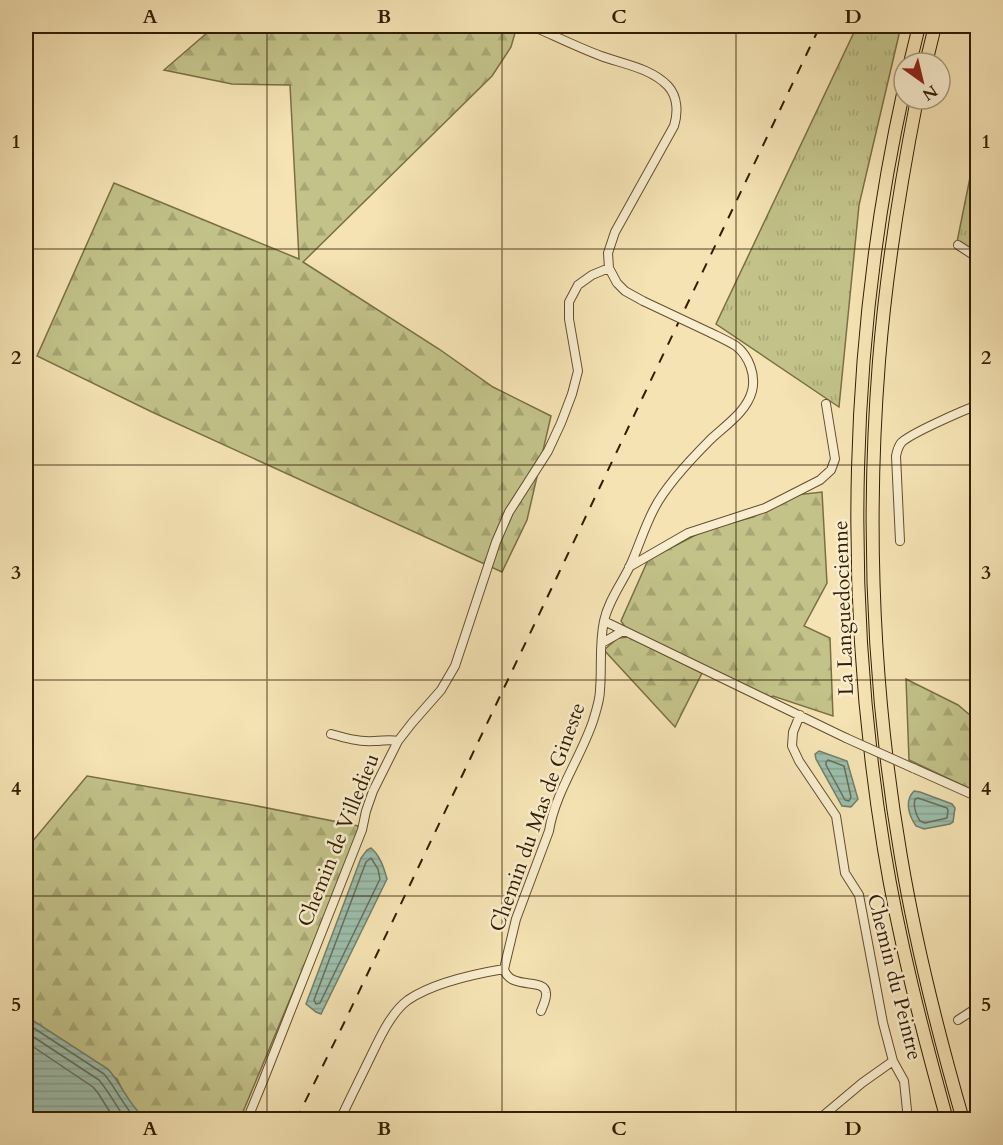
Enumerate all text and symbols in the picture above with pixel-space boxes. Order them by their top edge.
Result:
text: A [142,3,158,30]
text: B [377,3,391,30]
text: C [611,3,627,30]
text: D [844,3,862,30]
north arrow [892,51,952,111]
text: N [918,80,942,106]
text: 1 [11,128,21,155]
text: 1 [981,128,991,155]
text: 2 [11,344,21,371]
text: 2 [981,344,991,371]
street label: La Languedocienne [826,520,861,696]
text: 3 [11,559,21,586]
text: 3 [981,559,991,586]
street label: Chemin du Mas de Gineste [482,699,592,936]
street label: Chemin de Villedieu [290,749,386,931]
text: 4 [11,775,21,802]
text: 4 [981,775,991,802]
street label: Chemin du Peintre [860,891,929,1063]
text: 5 [11,991,21,1018]
text: 5 [981,991,991,1018]
text: A [142,1115,158,1142]
text: B [377,1115,391,1142]
text: C [611,1115,627,1142]
text: D [844,1115,862,1142]

